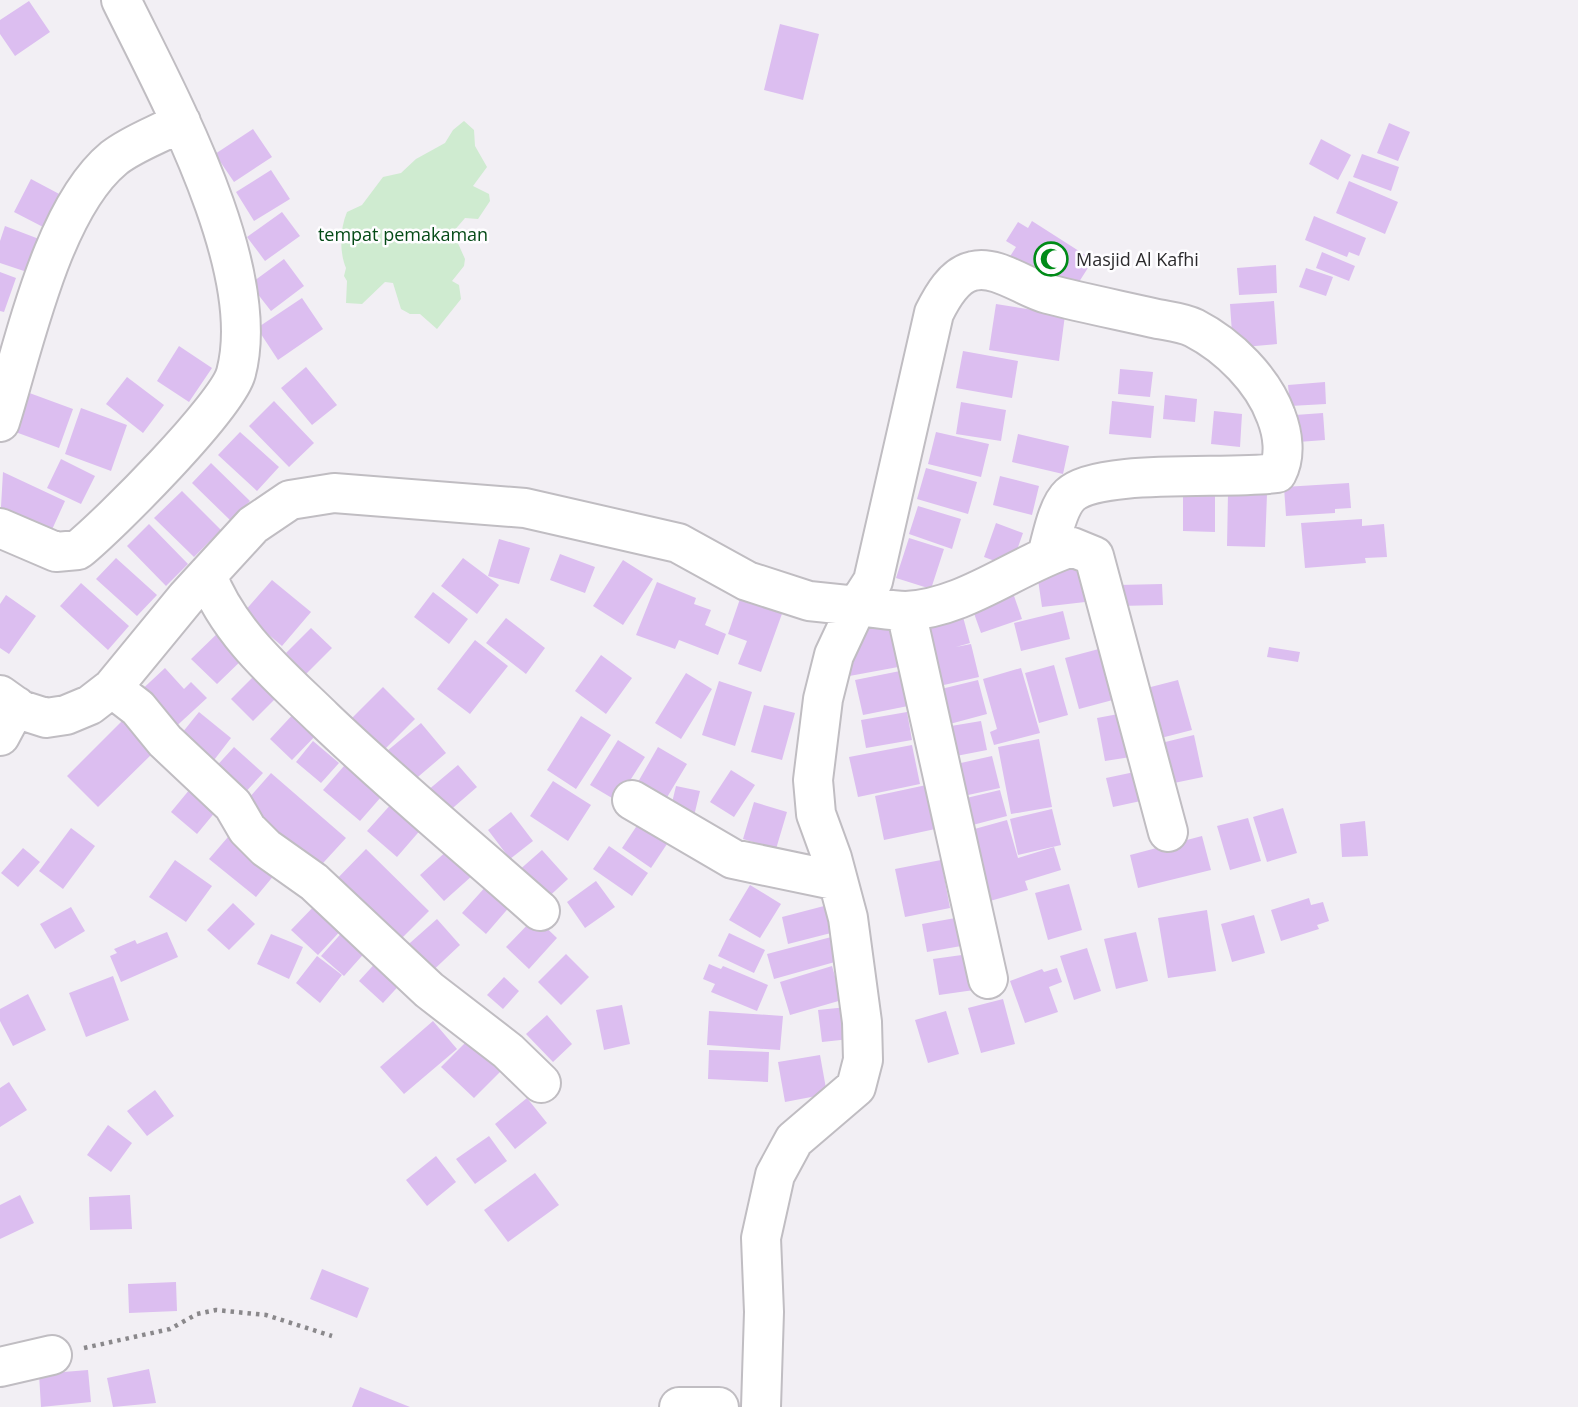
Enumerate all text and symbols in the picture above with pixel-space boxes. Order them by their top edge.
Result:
park label: tempat pemakaman [318,222,488,246]
mosque icon: Masjid Al Kafhi [1032,240,1070,278]
place label: Masjid Al Kafhi [1076,247,1199,271]

